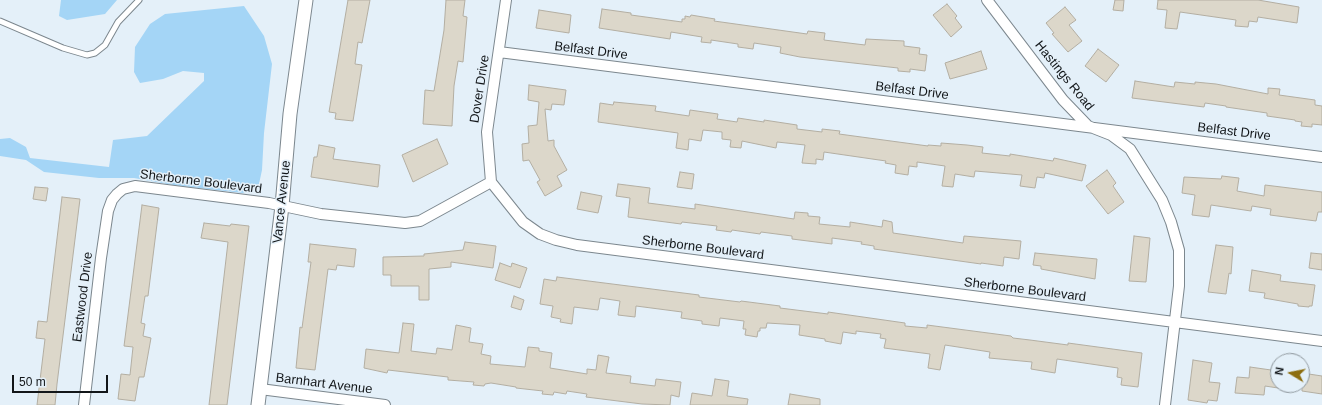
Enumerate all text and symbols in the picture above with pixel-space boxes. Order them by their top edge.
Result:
street label: Hastings Road [1031,38,1097,114]
street label: Belfast Drive [553,39,629,63]
street label: Dover Drive [467,54,493,124]
street label: Belfast Drive [874,79,950,103]
street label: Belfast Drive [1196,120,1272,144]
street label: Vance Avenue [270,160,294,244]
street label: Sherborne Boulevard [139,167,263,197]
street label: Sherborne Boulevard [641,233,765,263]
street label: Eastwood Drive [70,251,96,343]
street label: Sherborne Boulevard [963,275,1087,305]
north arrow [1270,353,1310,393]
text: N [1273,366,1286,376]
scale bar [14,367,110,393]
street label: Barnhart Avenue [275,370,373,398]
text: 50 m [19,375,46,389]

